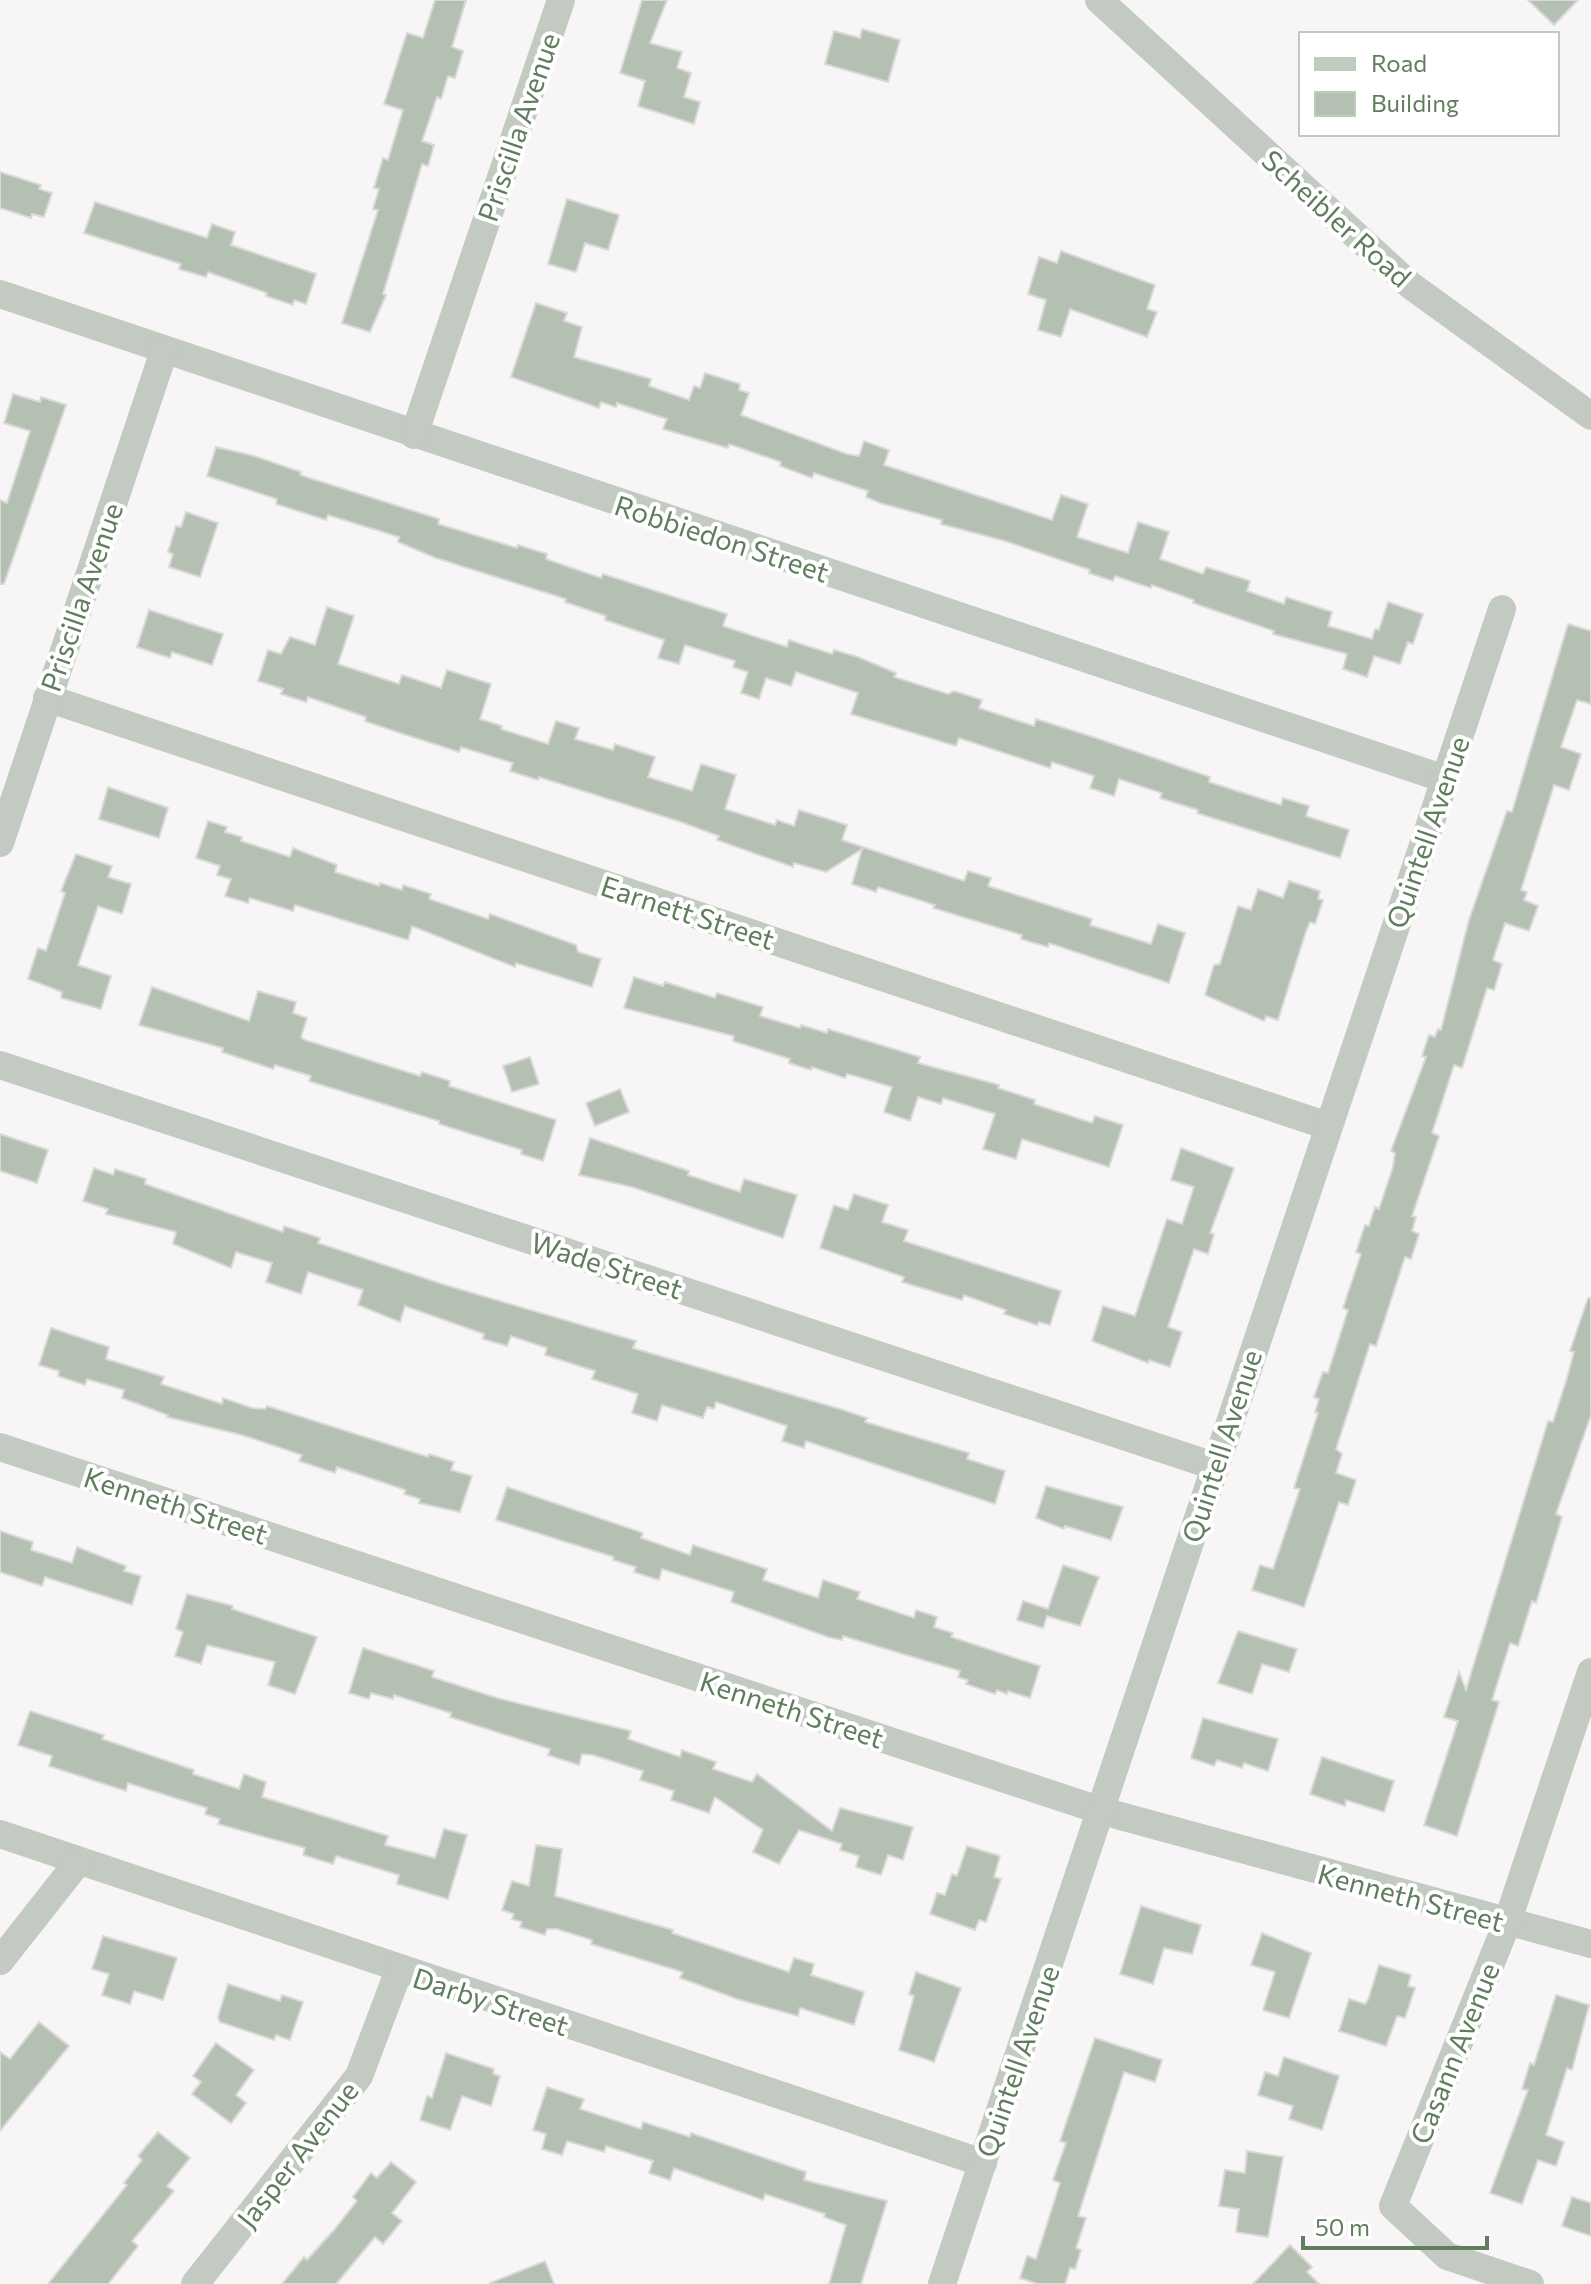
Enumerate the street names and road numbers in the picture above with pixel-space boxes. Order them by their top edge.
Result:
street label: Priscilla Avenue [470,28,566,226]
street label: Scheibler Road [1256,142,1418,294]
street label: Robbiedon Street [611,487,833,589]
street label: Priscilla Avenue [33,498,129,696]
street label: Quintell Avenue [1378,732,1476,932]
street label: Earnett Street [597,868,779,956]
street label: Wade Street [527,1225,687,1305]
street label: Quintell Avenue [1174,1345,1268,1547]
street label: Kenneth Street [80,1459,272,1551]
street label: Kenneth Street [696,1663,888,1755]
street label: Kenneth Street [1314,1856,1508,1938]
street label: Casann Avenue [1402,1958,1506,2148]
street label: Darby Street [409,1960,573,2042]
street label: Quintell Avenue [968,1961,1066,2161]
street label: Jasper Avenue [229,2074,365,2234]

